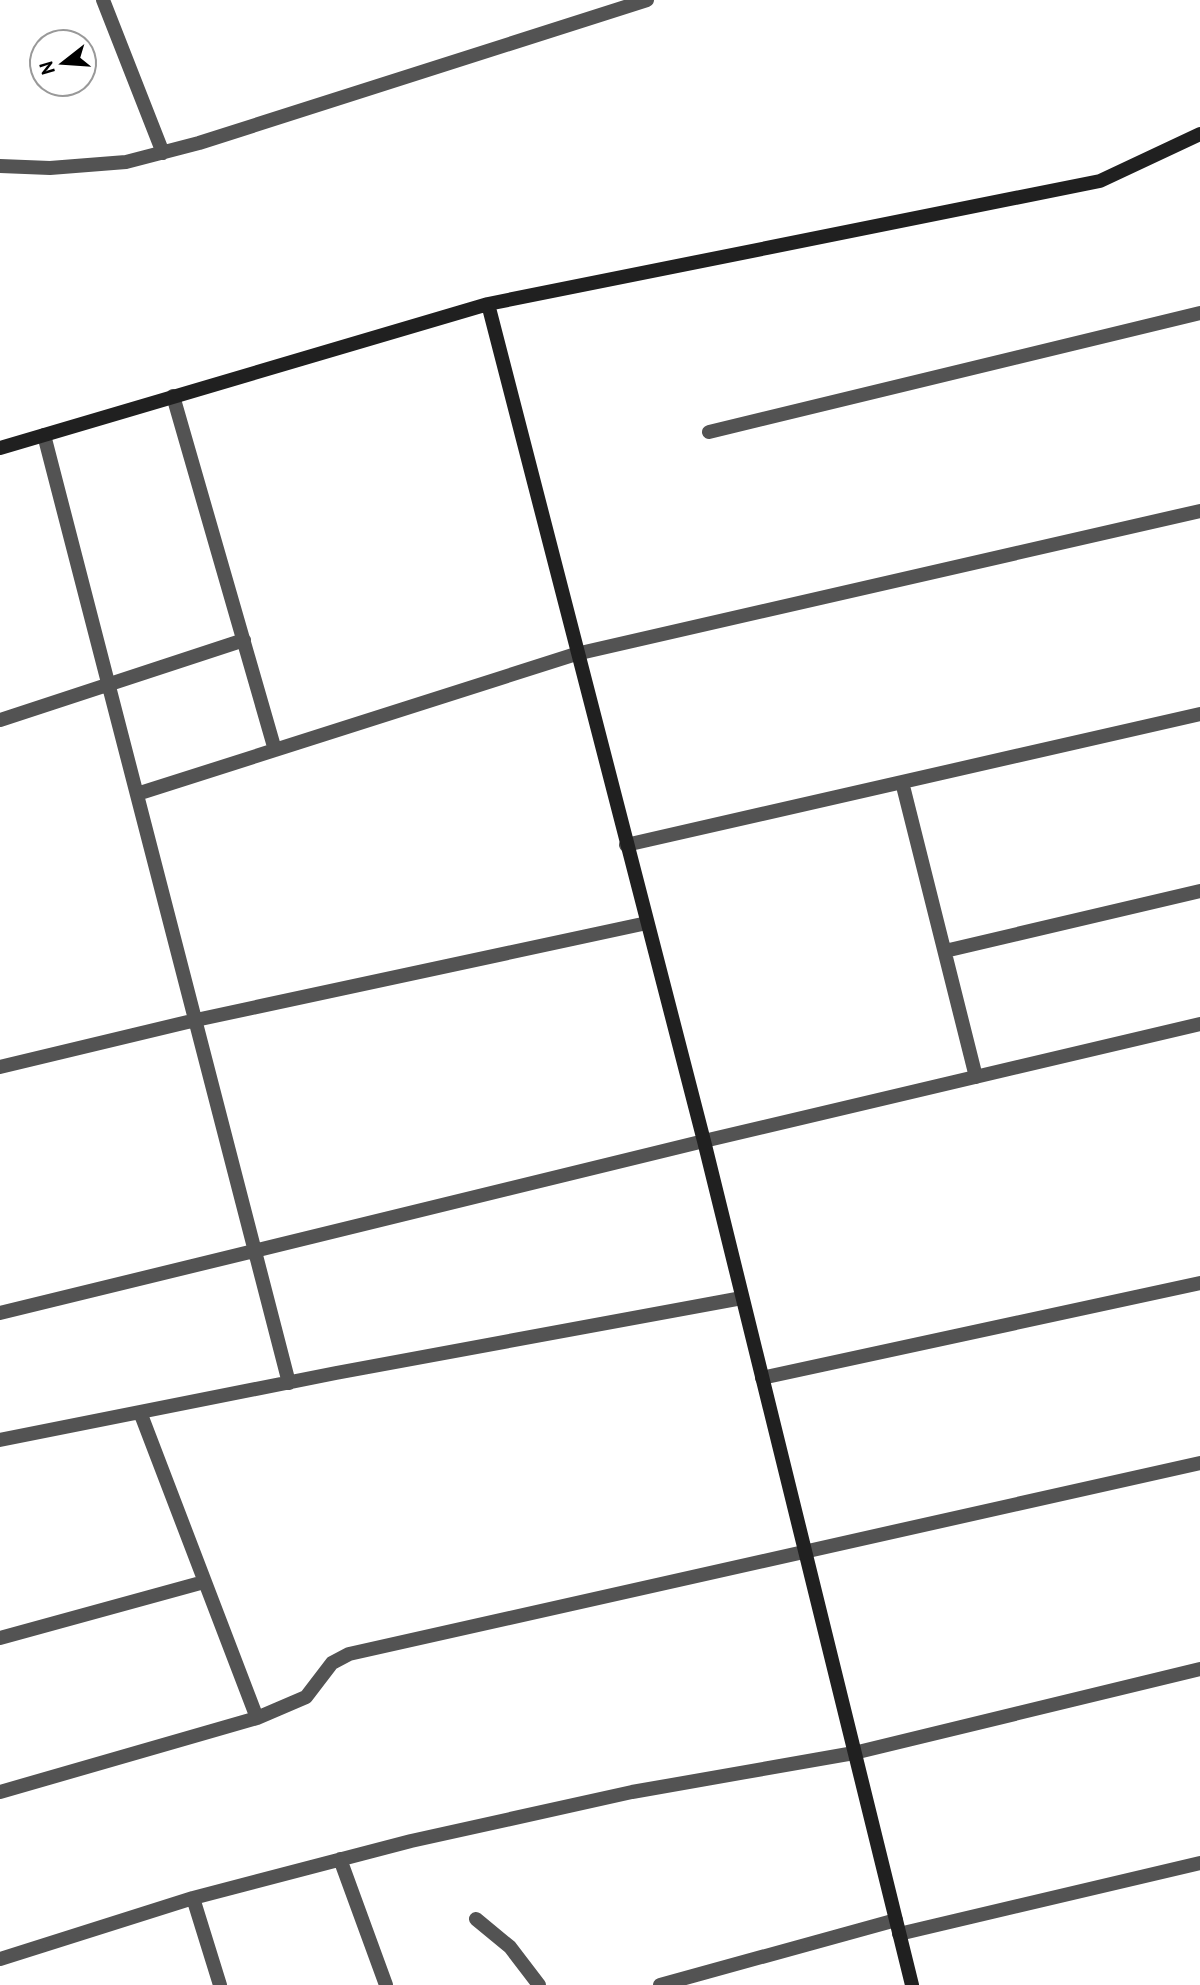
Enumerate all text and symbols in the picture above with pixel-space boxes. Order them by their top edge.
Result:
north arrow [28,28,98,98]
text: N [33,58,60,77]

